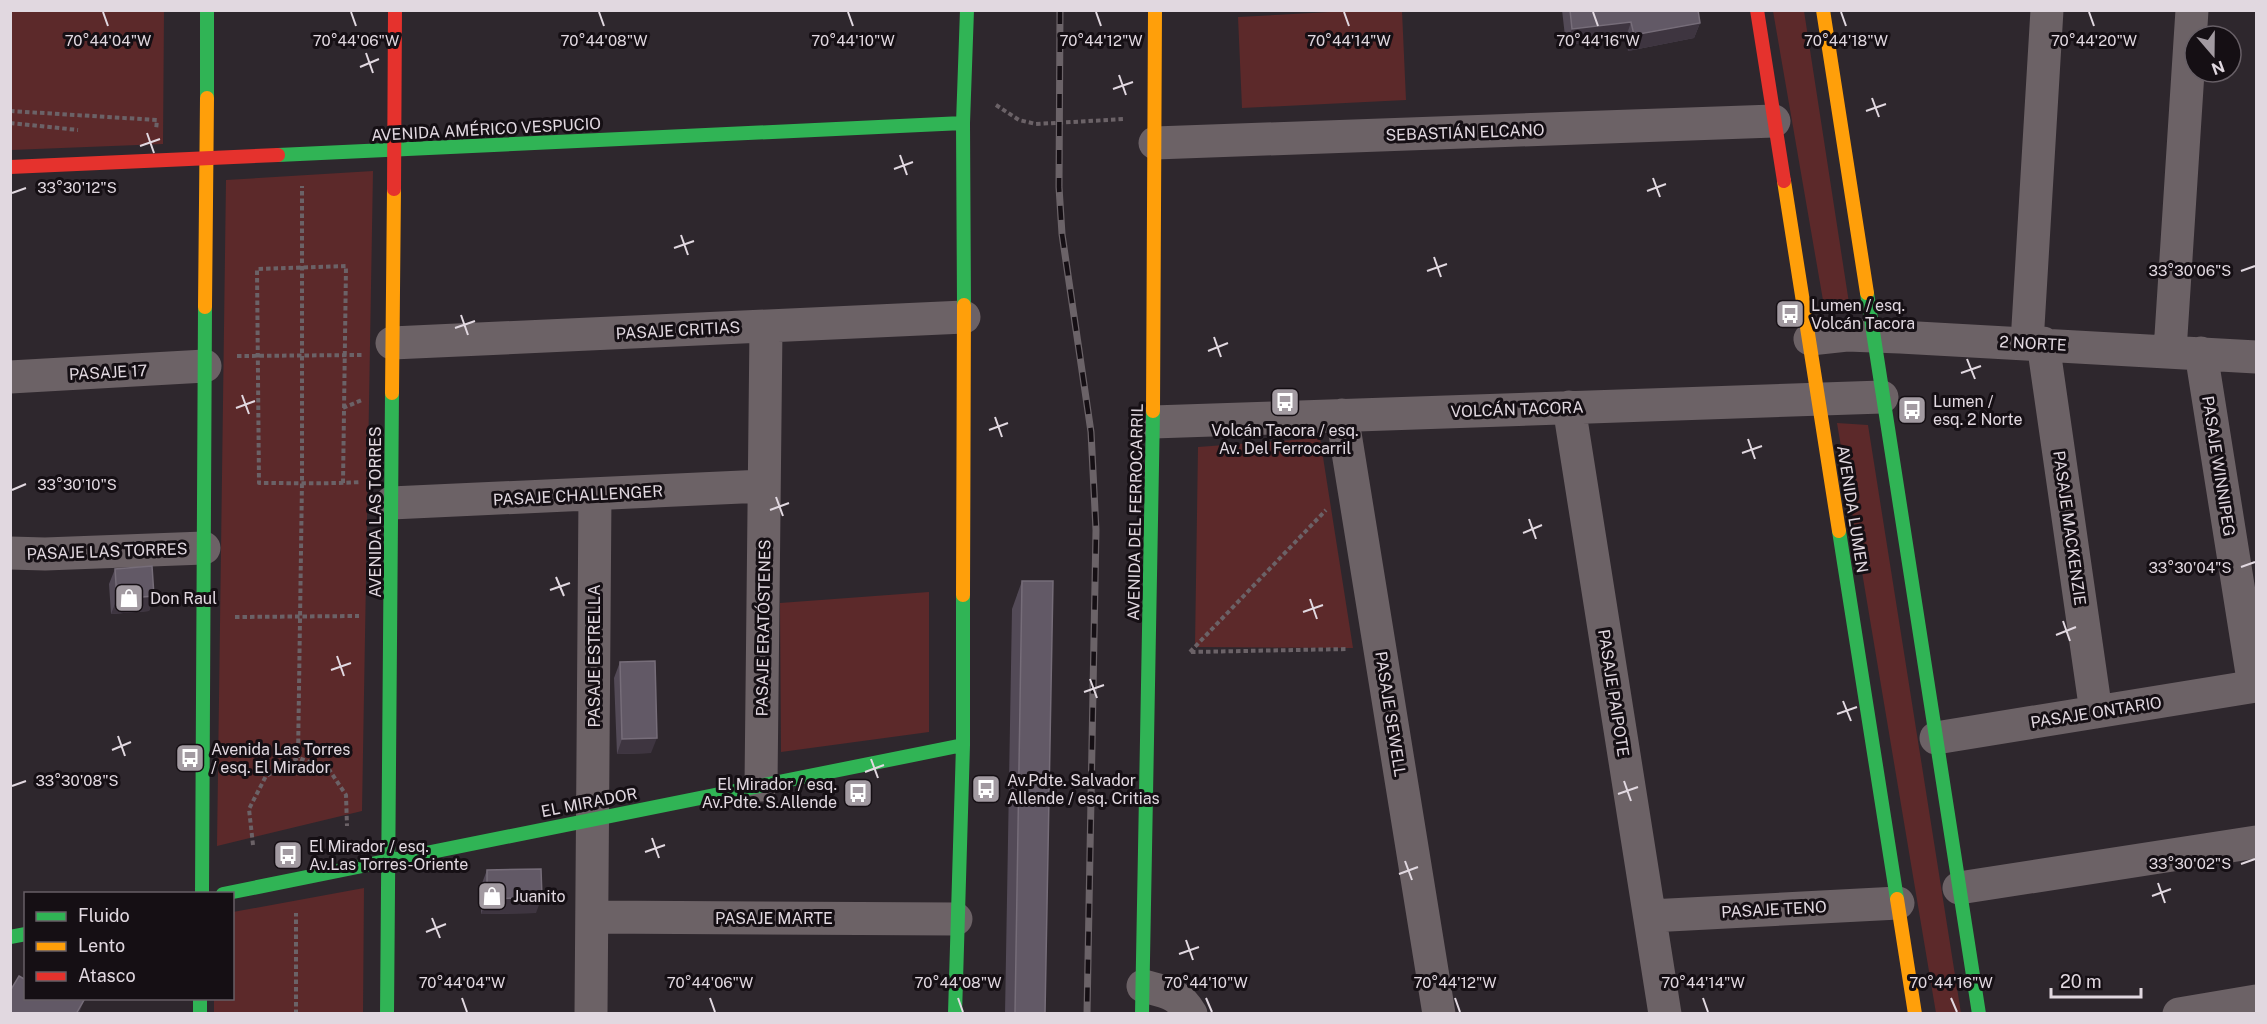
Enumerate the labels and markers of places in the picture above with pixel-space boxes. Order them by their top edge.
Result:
place label: Lumen / esq. Volcán Tacora [1811,296,1915,333]
bus stop icon: Lumen / esq. Volcán Tacora [1774,298,1806,330]
bus stop icon: Volcán Tacora / esq. Av. Del Ferrocarril [1269,386,1301,418]
place label: Lumen / esq. 2 Norte [1933,392,2023,429]
bus stop icon: Lumen / esq. 2 Norte [1896,394,1928,426]
place label: Volcán Tacora / esq. Av. Del Ferrocarril [1211,421,1359,458]
shop icon: Don Raul [113,582,145,614]
place label: Don Raul [150,589,217,608]
place label: Avenida Las Torres / esq. El Mirador [211,740,350,777]
bus stop icon: Avenida Las Torres / esq. El Mirador [174,742,206,774]
place label: Av.Pdte. Salvador Allende / esq. Critias [1007,771,1160,808]
bus stop icon: Av.Pdte. Salvador Allende / esq. Critias [970,773,1002,805]
place label: El Mirador / esq. Av.Pdte. S.Allende [702,775,837,812]
bus stop icon: El Mirador / esq. Av.Pdte. S.Allende [842,777,874,809]
place label: El Mirador / esq. Av.Las Torres-Oriente [309,837,468,874]
bus stop icon: El Mirador / esq. Av.Las Torres-Oriente [272,839,304,871]
shop icon: Juanito [476,880,508,912]
place label: Juanito [513,887,566,906]

